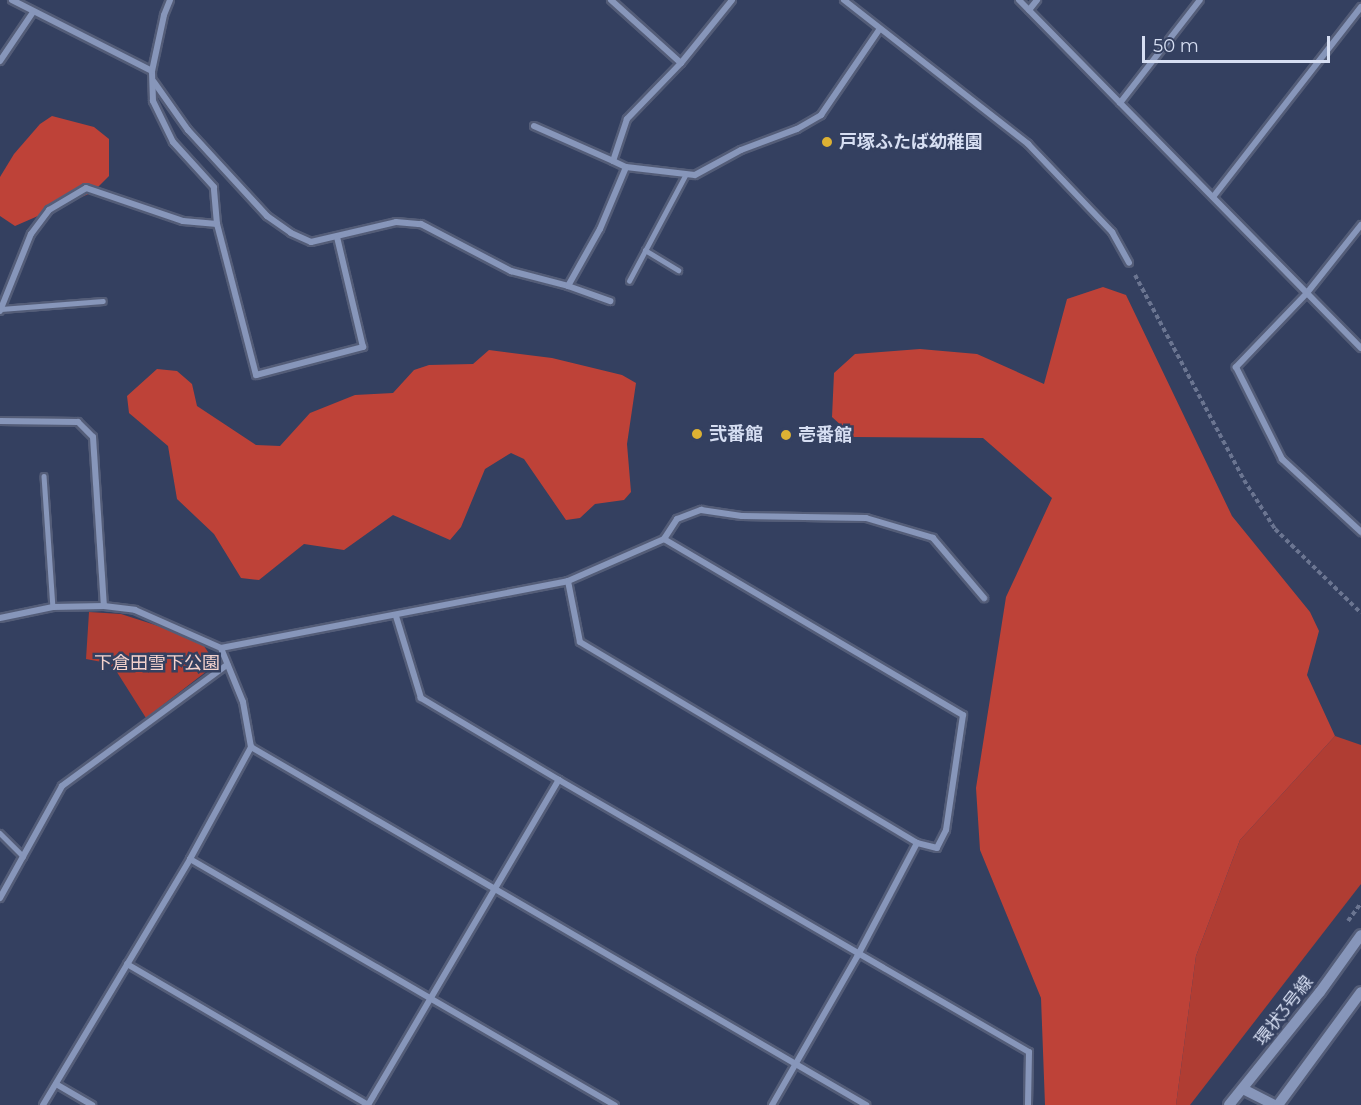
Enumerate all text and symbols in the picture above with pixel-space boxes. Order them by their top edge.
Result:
scale bar [1145,24,1332,62]
text: 50 m [1153,35,1199,57]
place label: 戸塚ふたば幼稚園 [839,131,983,153]
marker: 戸塚ふたば幼稚園 [820,135,834,149]
place label: 弐番館 [709,423,763,445]
place label: 壱番館 [798,424,852,446]
marker: 弐番館 [690,427,704,441]
marker: 壱番館 [779,428,793,442]
park label: 下倉田雪下公園 [94,652,220,674]
street label: 環状3号線 [1250,972,1318,1050]

